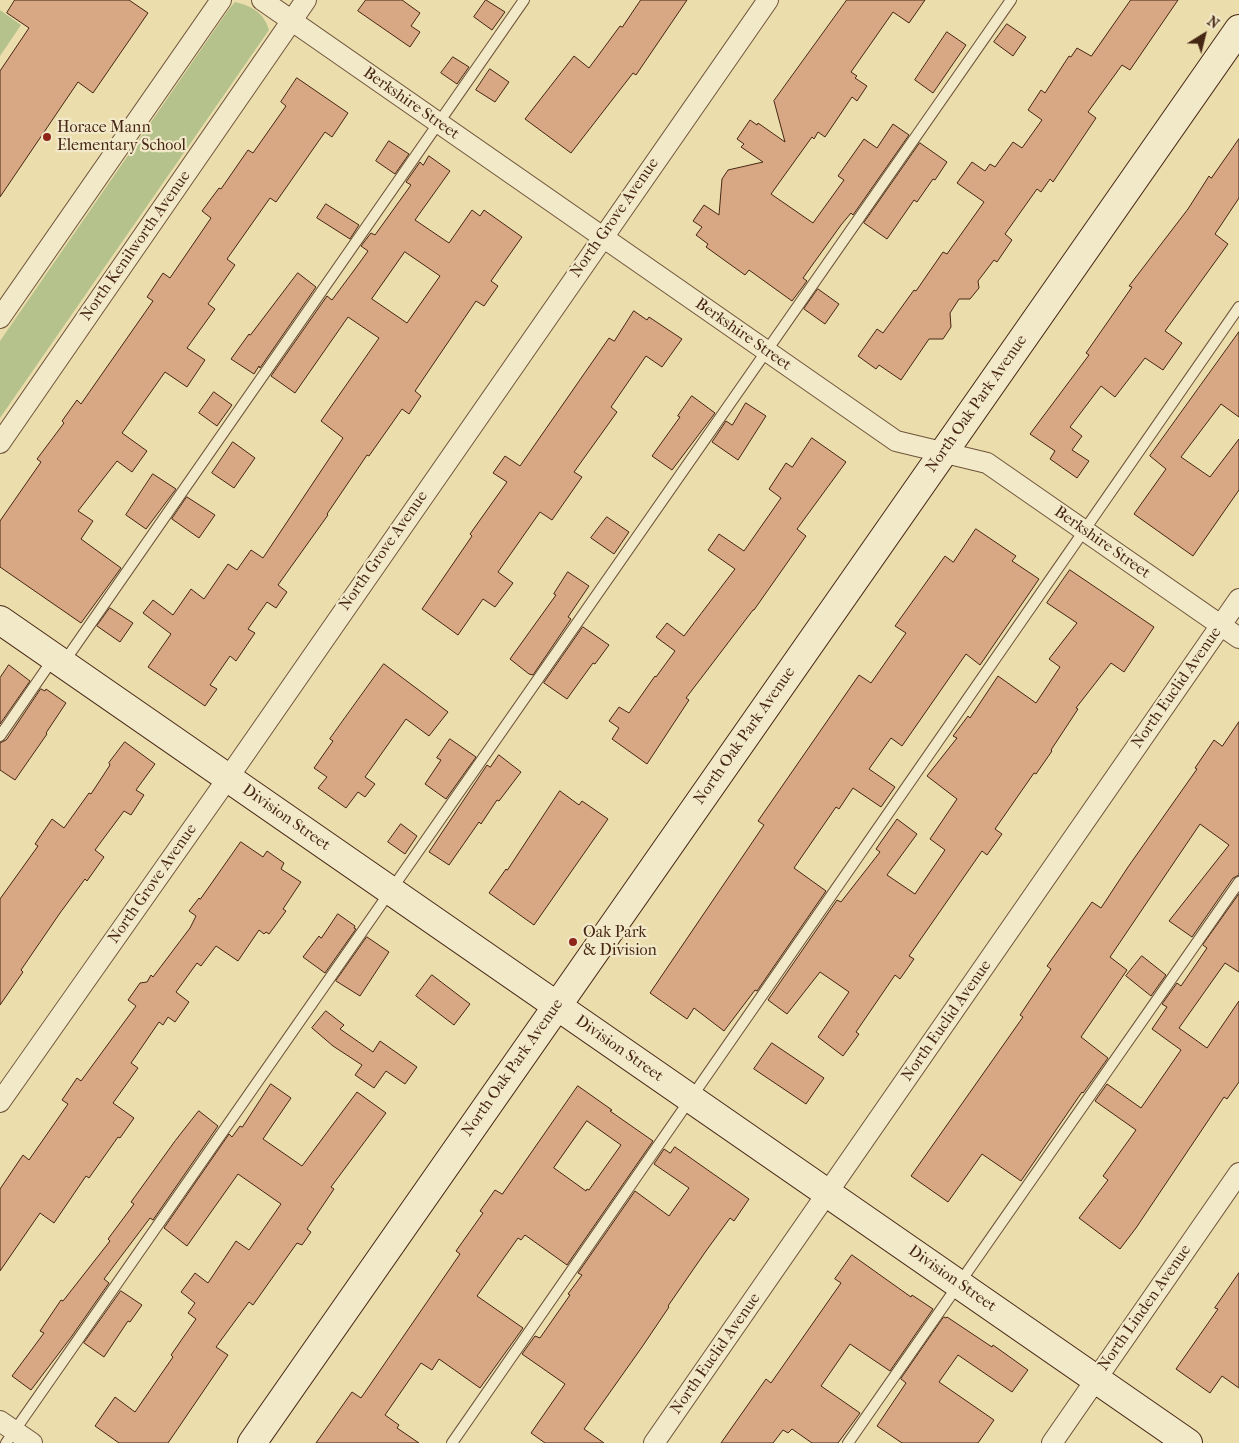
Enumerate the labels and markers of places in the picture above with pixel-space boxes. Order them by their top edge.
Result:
place label: Horace Mann Elementary School [57,118,186,156]
marker: Horace Mann Elementary School [41,131,53,143]
place label: Oak Park & Division [583,923,657,961]
marker: Oak Park & Division [567,936,579,948]

